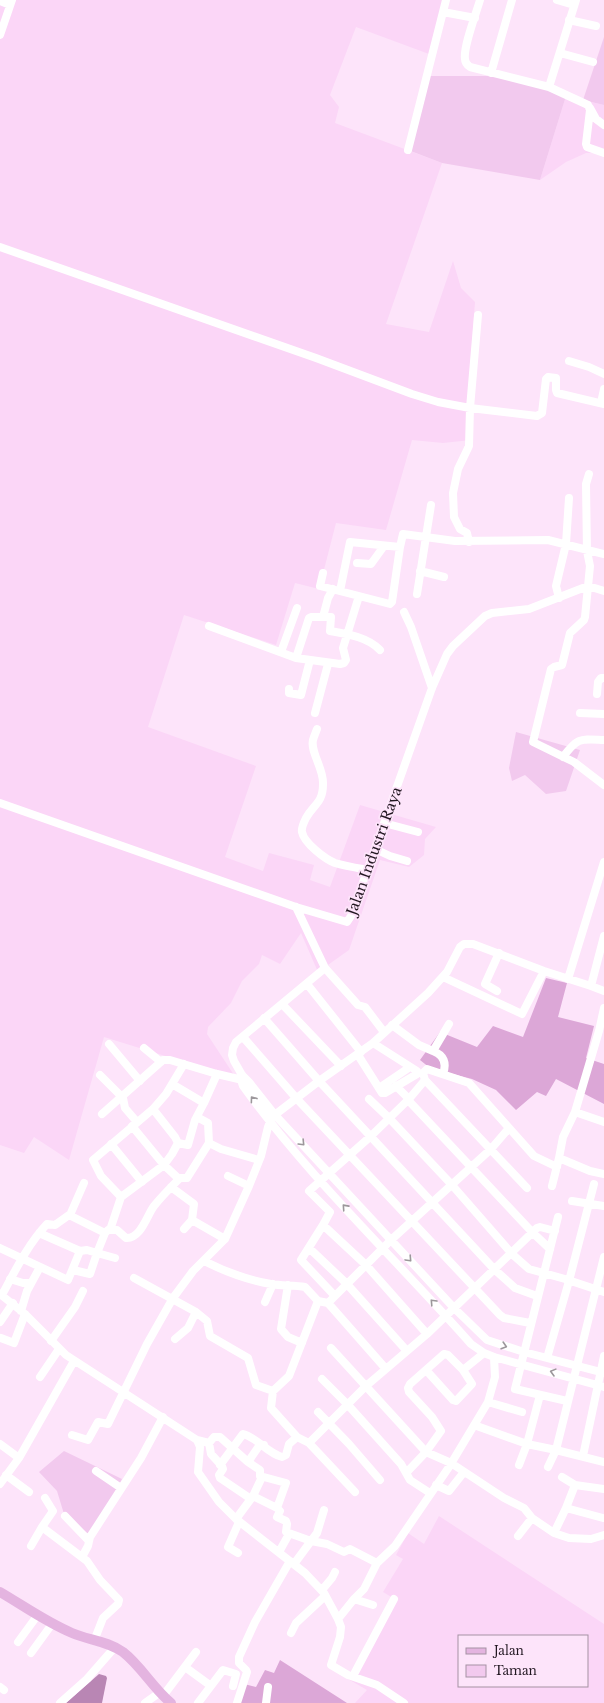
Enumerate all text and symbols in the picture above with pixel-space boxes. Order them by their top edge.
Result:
street label: Jalan Industri Raya [342,784,406,920]
one-way arrow [251,1097,258,1104]
one-way arrow [297,1138,305,1146]
one-way arrow [343,1204,350,1211]
one-way arrow [404,1255,411,1262]
one-way arrow [430,1299,438,1307]
one-way arrow [500,1341,507,1350]
one-way arrow [550,1369,556,1377]
legend [458,1635,588,1687]
text: Jalan [492,1643,524,1658]
text: Taman [494,1663,537,1678]

